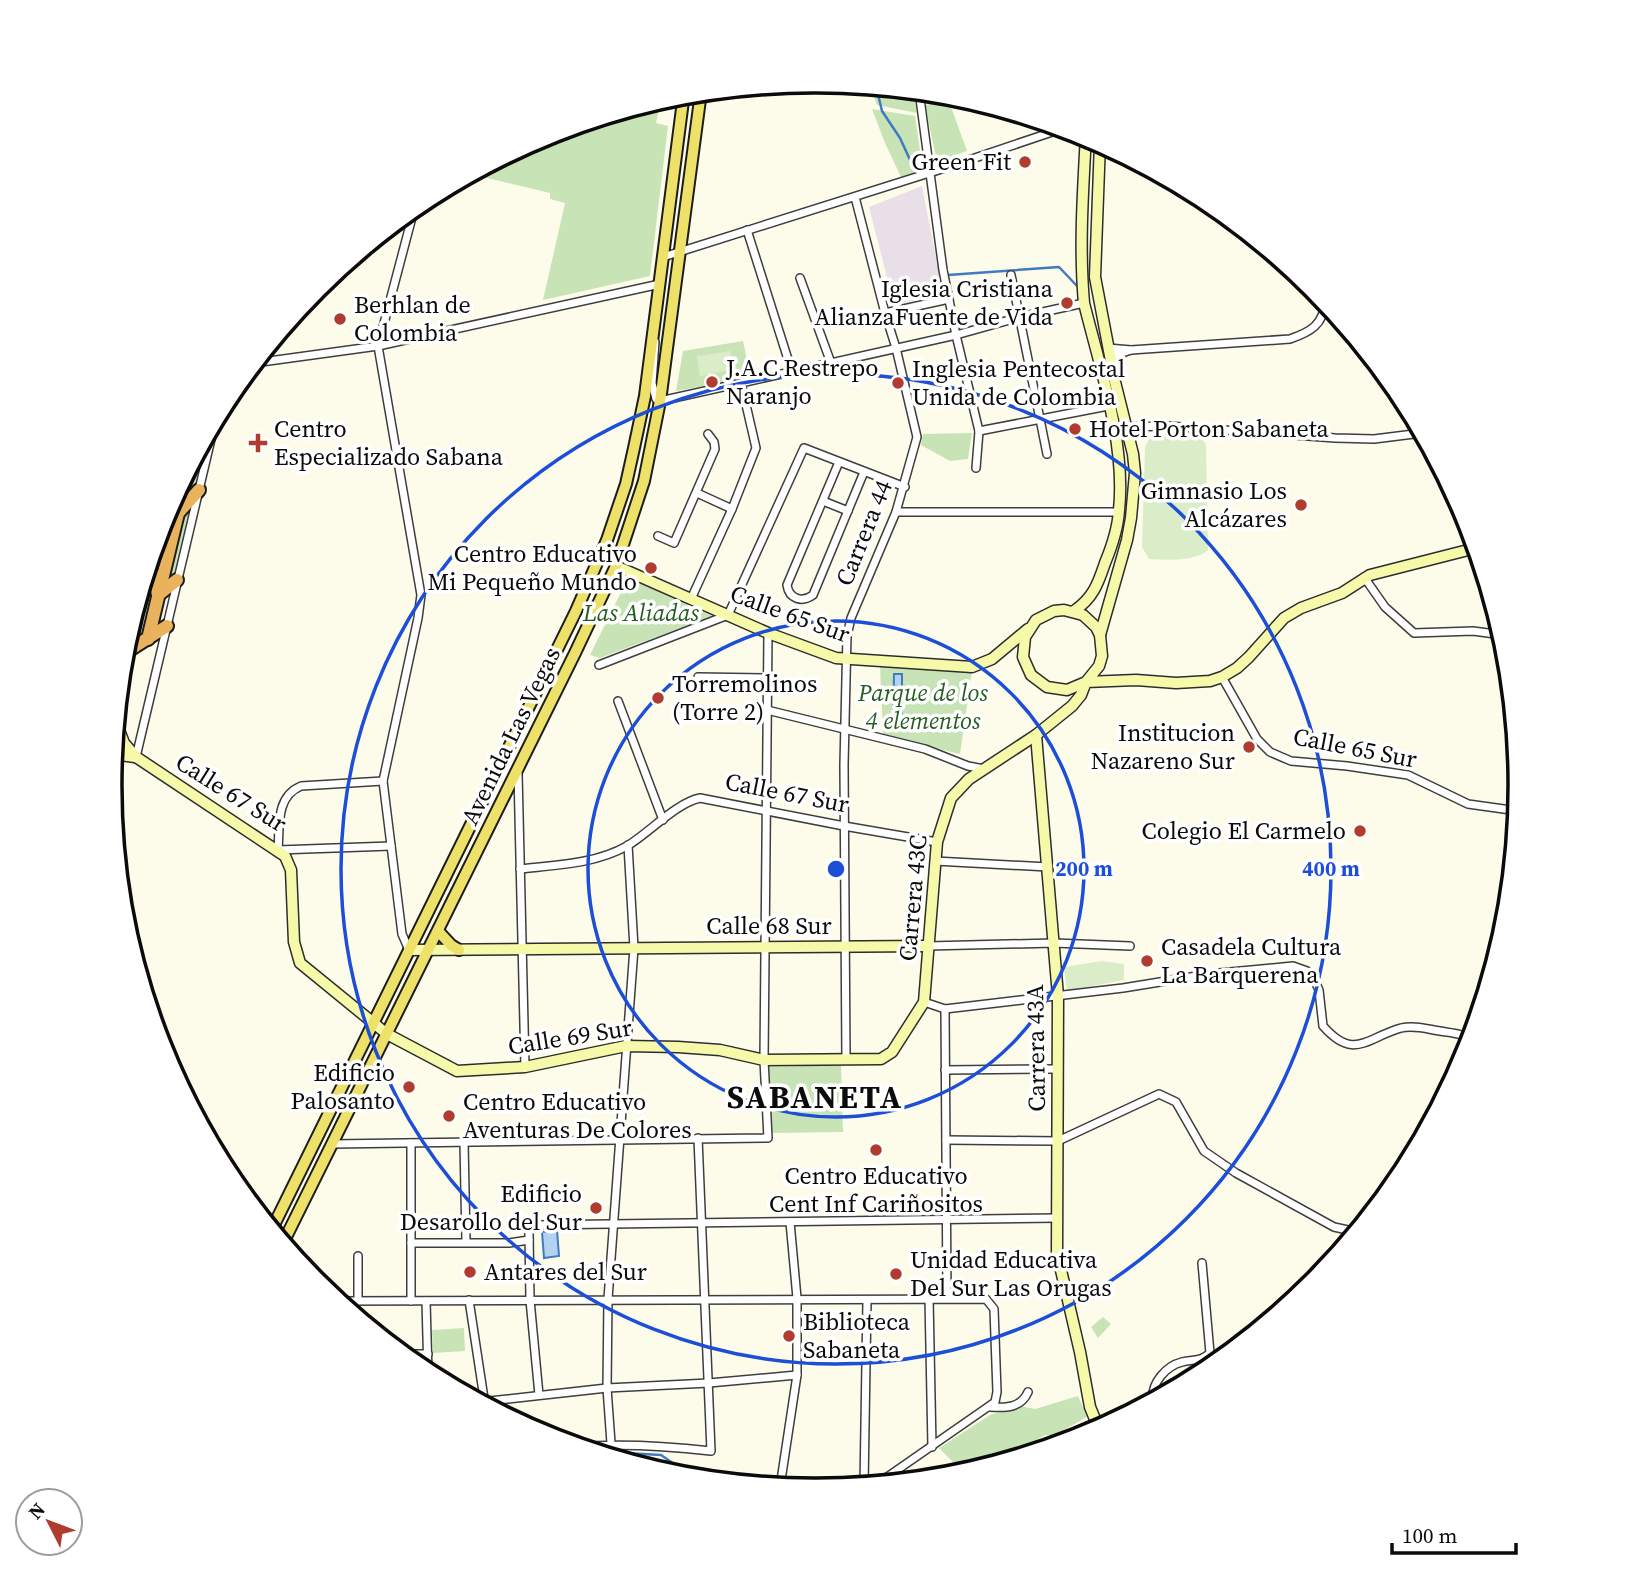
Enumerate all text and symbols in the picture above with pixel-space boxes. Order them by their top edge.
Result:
place label: Green Fit [912,145,1011,178]
marker: Green Fit [1017,154,1033,170]
place label: Iglesia Cristiana AlianzaFuente de Vida [815,272,1054,333]
place label: Berhlan de Colombia [354,288,471,349]
marker: Iglesia Cristiana AlianzaFuente de Vida [1059,295,1075,311]
marker: Berhlan de Colombia [332,311,348,327]
place label: J.A.C Restrepo Naranjo [725,351,878,412]
place label: Inglesia Pentecostal Unida de Colombia [912,352,1125,413]
marker: J.A.C Restrepo Naranjo [704,374,720,390]
marker: Inglesia Pentecostal Unida de Colombia [890,375,906,391]
place label: Centro Especializado Sabana [274,412,504,473]
place label: Hotel Porton Sabaneta [1089,412,1329,445]
marker: Hotel Porton Sabaneta [1067,421,1083,437]
marker: Centro Especializado Sabana [248,433,268,453]
place label: Gimnasio Los Alcázares [1141,474,1287,535]
street label: Carrera 44 [827,475,900,591]
marker: Gimnasio Los Alcázares [1293,497,1309,513]
place label: Centro Educativo Mi Pequeño Mundo [428,537,637,598]
marker: Centro Educativo Mi Pequeño Mundo [643,560,659,576]
street label: Calle 65 Sur [726,577,855,650]
park label: Las Aliadas [582,596,699,629]
street label: Avenida Las Vegas [453,641,568,830]
place label: Torremolinos (Torre 2) [672,667,817,728]
park label: Parque de los 4 elementos [857,676,988,737]
marker: Torremolinos (Torre 2) [650,690,666,706]
place label: Institucion Nazareno Sur [1091,716,1235,777]
street label: Calle 65 Sur [1290,719,1420,776]
marker: Institucion Nazareno Sur [1241,739,1257,755]
street label: Calle 67 Sur [169,745,293,840]
street label: Calle 67 Sur [722,764,852,821]
place label: Colegio El Carmelo [1142,814,1346,847]
marker: Colegio El Carmelo [1352,823,1368,839]
street label: Carrera 43C [891,834,934,962]
text: 200 m [1055,854,1113,883]
text: 400 m [1302,854,1360,883]
centre of rings [824,857,848,881]
street label: Calle 68 Sur [706,909,832,942]
place label: Casadela Cultura La Barquerena [1161,930,1342,991]
marker: Casadela Cultura La Barquerena [1139,953,1155,969]
street label: Carrera 43A [1018,984,1053,1112]
street label: Calle 69 Sur [505,1010,634,1063]
place label: Edificio Palosanto [290,1056,395,1117]
district label: SABANETA [727,1075,903,1119]
marker: Edificio Palosanto [401,1079,417,1095]
place label: Centro Educativo Aventuras De Colores [463,1085,692,1146]
marker: Centro Educativo Aventuras De Colores [441,1108,457,1124]
marker: Centro Educativo Cent Inf Cariñositos [868,1142,884,1158]
place label: Centro Educativo Cent Inf Cariñositos [769,1159,983,1220]
place label: Edificio Desarollo del Sur [400,1177,582,1238]
marker: Edificio Desarollo del Sur [588,1200,604,1216]
place label: Unidad Educativa Del Sur Las Orugas [910,1243,1112,1304]
place label: Antares del Sur [484,1255,647,1288]
marker: Antares del Sur [462,1264,478,1280]
marker: Unidad Educativa Del Sur Las Orugas [888,1266,904,1282]
place label: Biblioteca Sabaneta [803,1305,911,1366]
marker: Biblioteca Sabaneta [781,1328,797,1344]
north arrow [14,1487,84,1557]
text: N [22,1497,51,1524]
scale bar [1392,1512,1516,1556]
text: 100 m [1402,1521,1457,1550]

